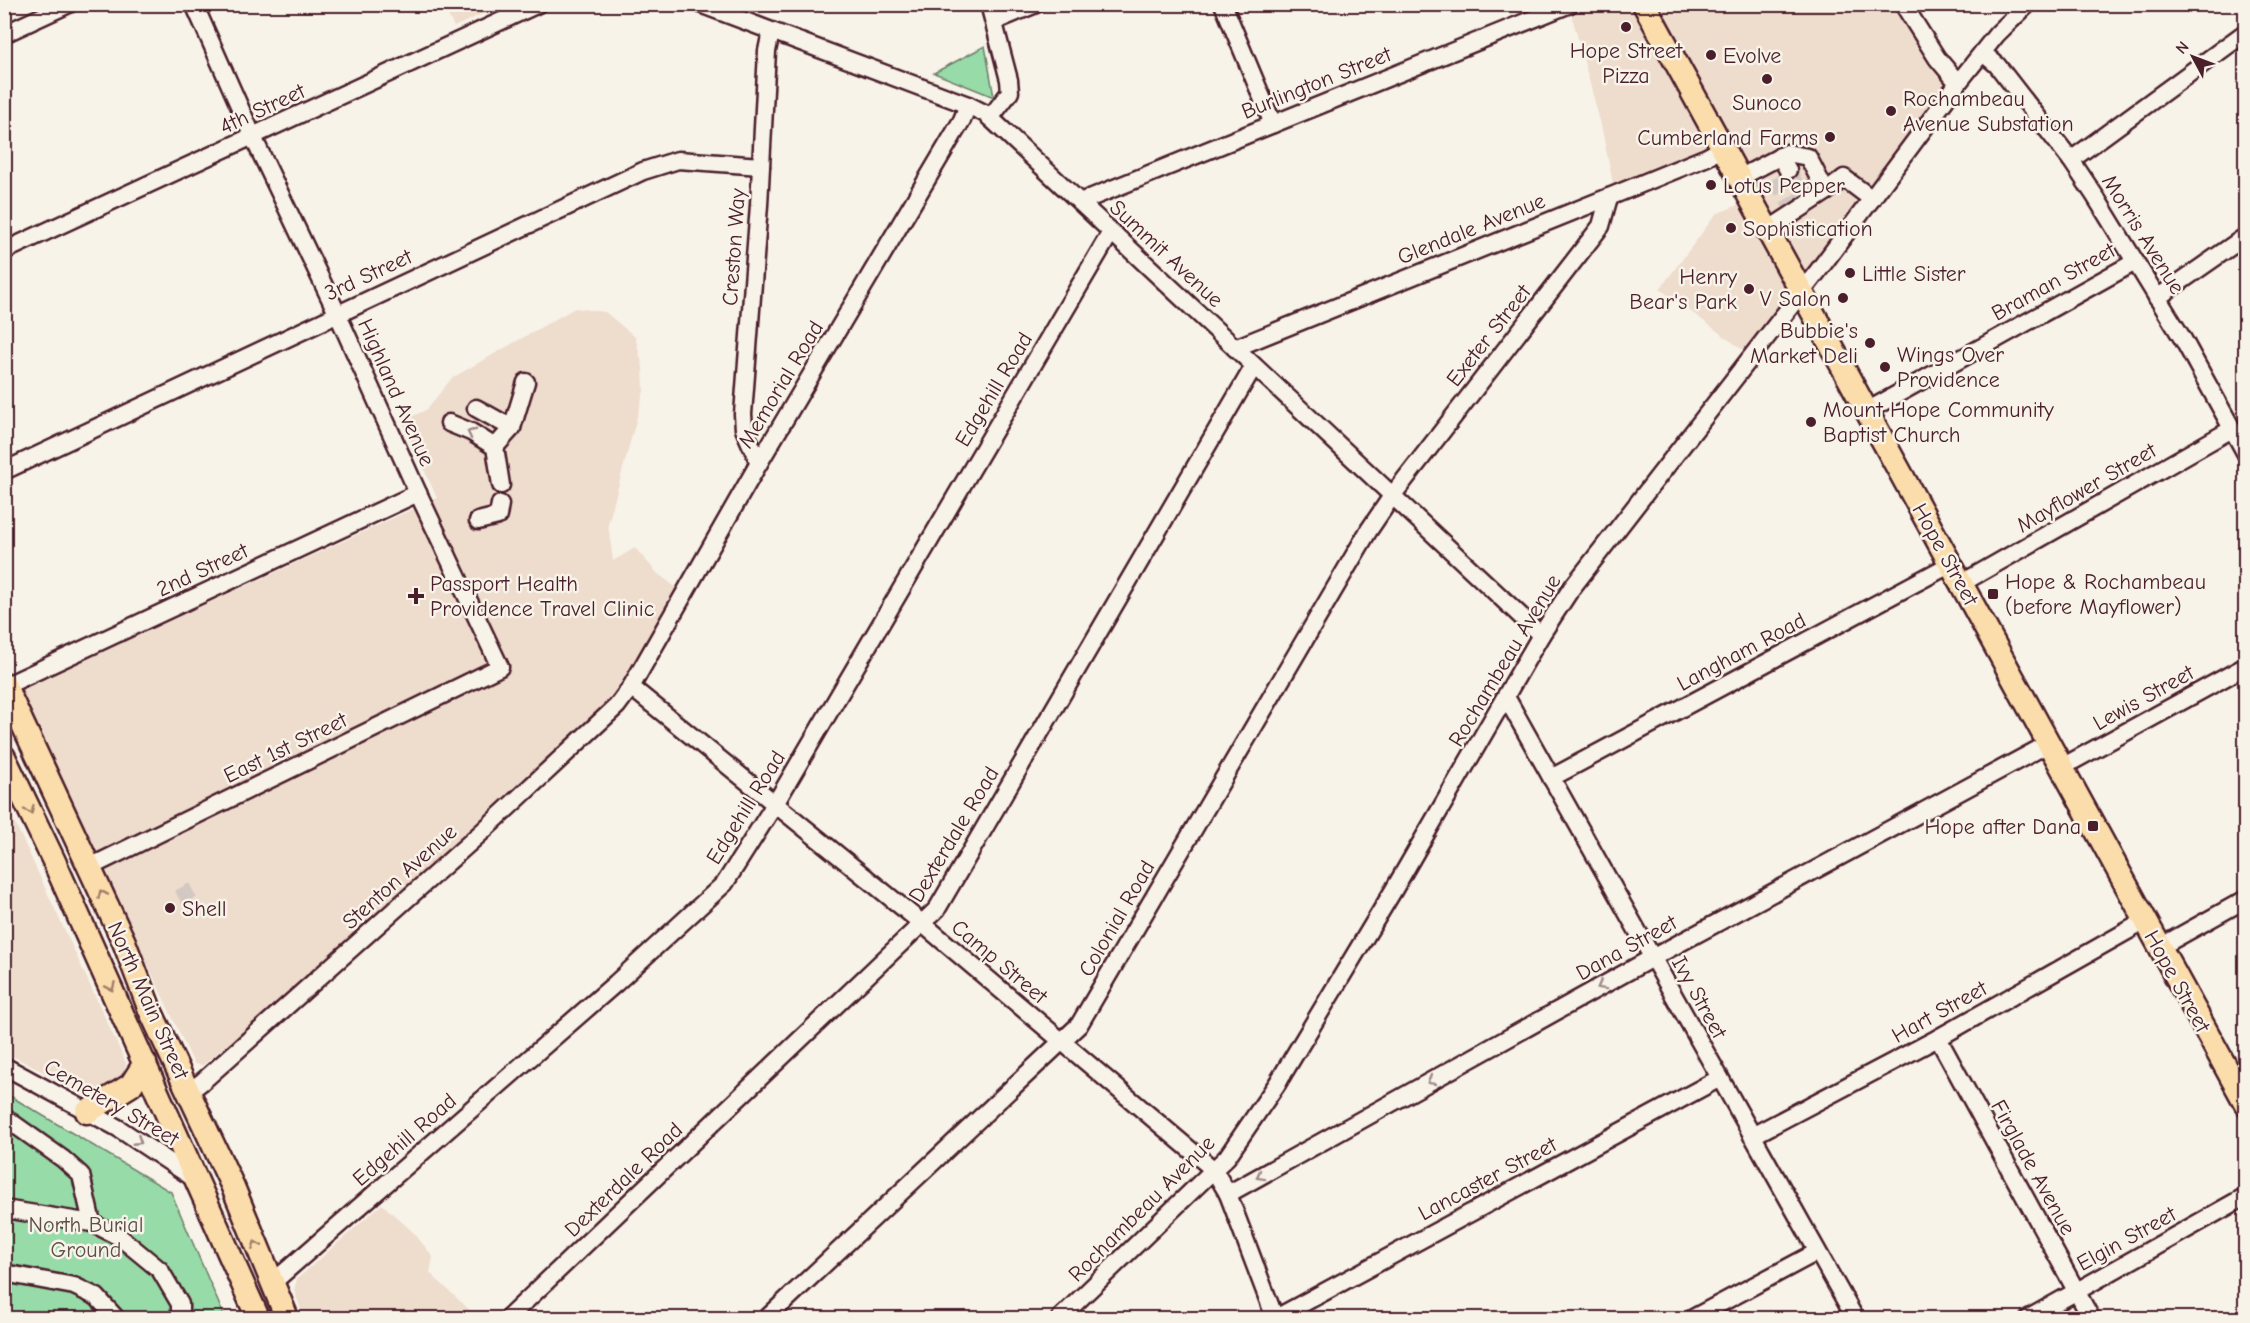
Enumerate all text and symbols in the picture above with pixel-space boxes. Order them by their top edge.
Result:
marker: Hope Street Pizza [1619,20,1633,34]
north arrow [2163,27,2223,87]
place label: Hope Street Pizza [1570,38,1683,89]
text: N [2172,38,2193,58]
street label: Burlington Street [1238,41,1396,125]
place label: Evolve [1723,43,1781,69]
marker: Evolve [1704,48,1718,62]
marker: Sunoco [1760,72,1774,86]
street label: 4th Street [216,78,310,140]
place label: Rochambeau Avenue Substation [1903,86,2074,137]
place label: Sunoco [1732,90,1802,116]
marker: Rochambeau Avenue Substation [1884,104,1898,118]
place label: Cumberland Farms [1637,125,1818,151]
marker: Cumberland Farms [1823,130,1837,144]
street label: Morris Avenue [2096,170,2190,299]
place label: Lotus Pepper [1723,173,1845,199]
marker: Lotus Pepper [1704,178,1718,192]
street label: Creston Way [717,187,751,307]
street label: Glendale Avenue [1394,187,1549,270]
street label: Summit Avenue [1104,195,1228,313]
place label: Sophistication [1743,216,1873,242]
marker: Sophistication [1724,221,1738,235]
street label: Braman Street [1987,237,2121,327]
street label: 3rd Street [321,243,417,306]
place label: Little Sister [1862,261,1966,287]
place label: Henry Bear's Park [1629,264,1737,315]
marker: Little Sister [1843,266,1857,280]
street label: Exeter Street [1441,279,1537,392]
marker: Henry Bear's Park [1742,282,1756,296]
place label: V Salon [1760,286,1831,312]
marker: V Salon [1836,291,1850,305]
street label: Highland Avenue [352,315,440,470]
street label: Memorial Road [733,316,829,453]
place label: Bubbie's Market Deli [1750,318,1858,369]
street label: Edgehill Road [950,328,1038,451]
marker: Bubbie's Market Deli [1863,336,1877,350]
place label: Wings Over Providence [1897,342,2004,393]
marker: Wings Over Providence [1878,360,1892,374]
place label: Mount Hope Community Baptist Church [1823,397,2054,448]
marker: Mount Hope Community Baptist Church [1804,415,1818,429]
one-way arrow [467,429,477,440]
street label: Mayflower Street [2012,437,2162,538]
street label: Hope Street [1906,499,1984,611]
street label: 2nd Street [153,537,253,602]
place label: Hope & Rochambeau (before Mayflower) [2005,569,2206,620]
street label: Rochambeau Avenue [1443,570,1567,751]
place label: Passport Health Providence Travel Clinic [430,571,655,622]
marker: Passport Health Providence Travel Clinic [407,587,425,605]
marker: Hope & Rochambeau (before Mayflower) [1986,587,2000,601]
street label: Langham Road [1673,607,1810,697]
street label: Lewis Street [2088,659,2199,736]
street label: East 1st Street [220,707,352,789]
street label: Edgehill Road [701,746,791,869]
street label: Dexterdale Road [903,762,1005,907]
one-way arrow [22,804,34,815]
place label: Hope after Dana [1924,814,2081,840]
street label: Stenton Avenue [337,819,462,935]
marker: Hope after Dana [2086,819,2100,833]
street label: Colonial Road [1073,856,1161,981]
one-way arrow [97,889,109,900]
place label: Shell [182,896,227,922]
marker: Shell [163,901,177,915]
street label: Dana Street [1572,909,1682,986]
street label: Camp Street [946,914,1053,1010]
street label: North Main Street [102,918,195,1084]
street label: Hope Street [2138,926,2216,1038]
street label: Ivy Street [1666,952,1733,1044]
street label: Hart Street [1887,975,1992,1049]
one-way arrow [1597,979,1607,990]
one-way arrow [103,981,115,992]
street label: Cemetery Street [39,1054,184,1152]
one-way arrow [1427,1074,1437,1085]
street label: Edgehill Road [347,1088,462,1192]
street label: Firglade Avenue [1985,1095,2081,1240]
street label: Dexterdale Road [559,1117,688,1242]
street label: Rochambeau Avenue [1063,1130,1220,1287]
street label: Lancaster Street [1414,1131,1562,1226]
one-way arrow [132,1133,142,1145]
one-way arrow [1256,1169,1267,1180]
street label: Elgin Street [2072,1201,2181,1277]
park label: North Burial Ground [28,1212,144,1263]
one-way arrow [251,1240,263,1251]

